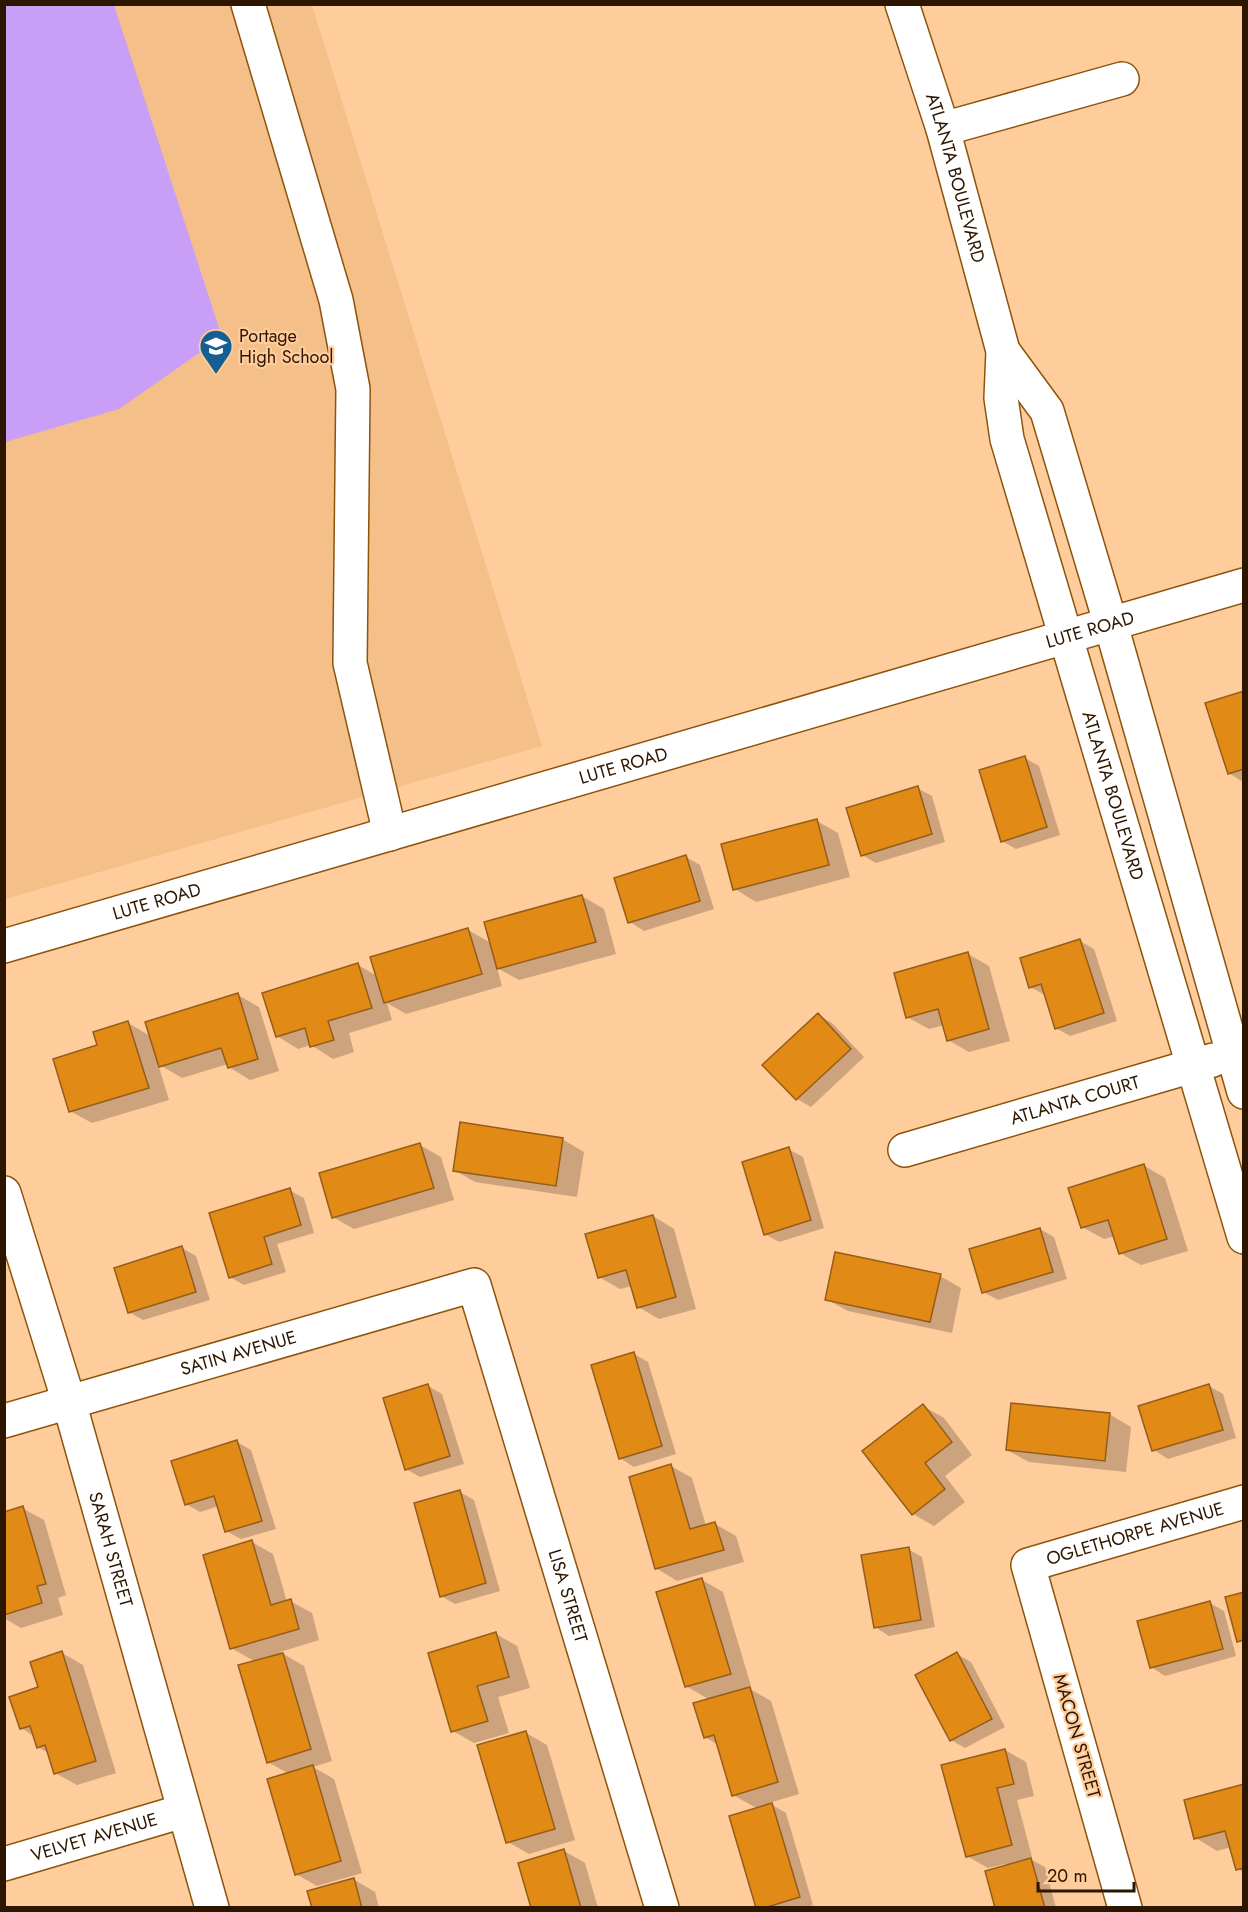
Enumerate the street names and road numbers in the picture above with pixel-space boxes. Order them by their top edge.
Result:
street label: ATLANTA BOULEVARD [919,90,992,266]
street label: LUTE ROAD [1043,605,1137,655]
street label: ATLANTA BOULEVARD [1075,708,1150,883]
street label: LUTE ROAD [576,741,671,791]
street label: LUTE ROAD [109,876,204,927]
street label: ATLANTA COURT [1007,1069,1143,1132]
street label: SATIN AVENUE [177,1324,299,1382]
street label: SARAH STREET [82,1489,139,1611]
street label: OGLETHORPE AVENUE [1043,1496,1227,1572]
street label: LISA STREET [541,1546,594,1646]
street label: MACON STREET [1047,1671,1107,1802]
street label: VELVET AVENUE [28,1806,160,1868]

